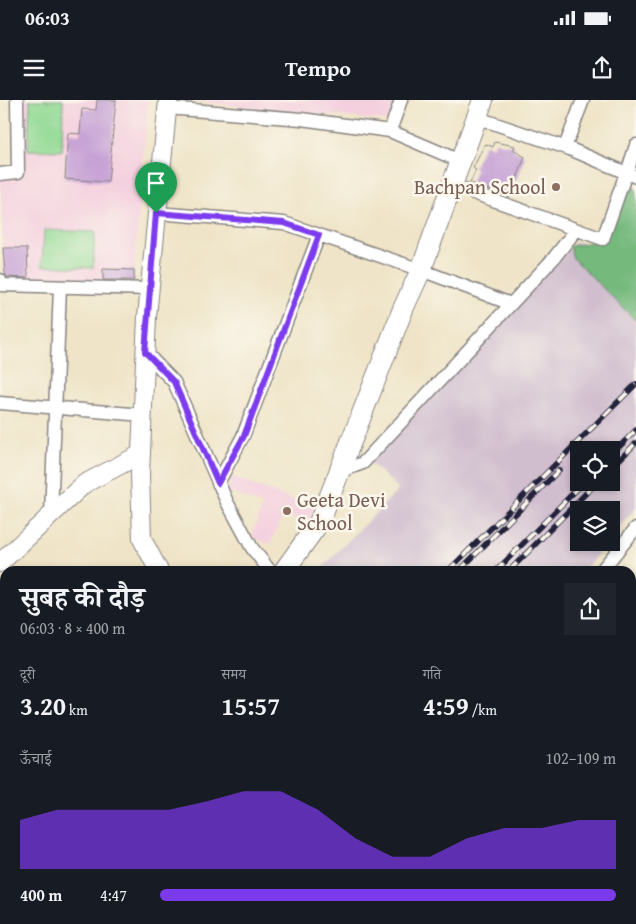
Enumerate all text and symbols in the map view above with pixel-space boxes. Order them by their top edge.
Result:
text: 06:03 [25,4,70,32]
text: Tempo [285,52,351,84]
icon: menu [20,54,48,82]
icon: share [588,54,616,82]
pin [135,162,177,213]
icon: arrive [142,169,170,197]
place label: Bachpan School [414,172,546,201]
marker: Bachpan School [550,181,562,193]
map controls [570,441,620,551]
button: locate [570,441,620,491]
place label: Geeta Devi School [297,485,386,537]
button: layers [570,501,620,551]
marker: Geeta Devi School [281,505,293,517]
text: सुबह की दौड़ [20,576,145,617]
button: share [564,583,616,635]
text: 06:03 · 8 × 400 m [20,616,125,640]
text: दूरी [20,664,35,684]
text: समय [221,664,246,684]
text: गति [423,664,441,684]
text: 3.20 [20,688,66,724]
text: 15:57 [221,688,280,724]
text: 4:59 [423,688,469,724]
text: km [66,700,88,720]
text: /km [469,700,497,720]
text: ऊँचाई [20,746,52,770]
text: 102–109 m [546,746,616,770]
text: 400 m [20,883,62,907]
text: 4:47 [100,883,127,907]

